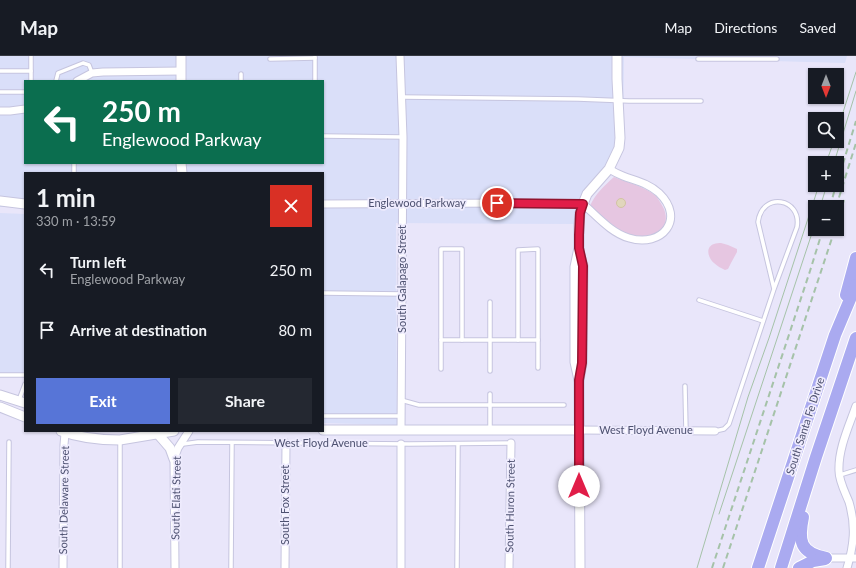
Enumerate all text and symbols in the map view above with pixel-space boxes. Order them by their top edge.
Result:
text: Map [20,16,58,39]
text: Map [665,19,692,36]
text: Directions [714,19,777,36]
text: Saved [799,19,836,36]
north arrow [808,68,844,104]
map controls [808,68,844,236]
text: 250 m [102,94,181,128]
icon: left [36,96,88,148]
button: search [808,112,844,148]
text: Englewood Parkway [102,128,262,150]
button: + [808,156,844,192]
text: 1 min [36,183,96,212]
button: close [270,185,312,227]
pin [480,186,514,220]
icon: arrive [486,192,508,214]
street label: Englewood Parkway [368,196,466,209]
button: − [808,200,844,236]
text: 330 m · 13:59 [36,213,116,229]
street label: South Galapago Street [395,225,408,333]
text: Turn left [70,253,126,271]
icon: left [36,259,58,281]
text: 250 m [270,261,312,279]
text: Englewood Parkway [70,271,185,287]
icon: arrive [36,319,58,341]
text: Arrive at destination [70,321,207,339]
text: 80 m [278,321,312,339]
street label: South Santa Fe Drive [783,375,826,476]
button: Exit [36,378,170,424]
button: Share [178,378,312,424]
street label: West Floyd Avenue [599,423,693,436]
street label: West Floyd Avenue [274,436,368,449]
street label: South Delaware Street [56,445,71,554]
street label: South Elati Street [168,456,183,540]
street label: South Huron Street [502,459,517,553]
street label: South Fox Street [278,465,291,545]
position arrow [558,465,600,507]

